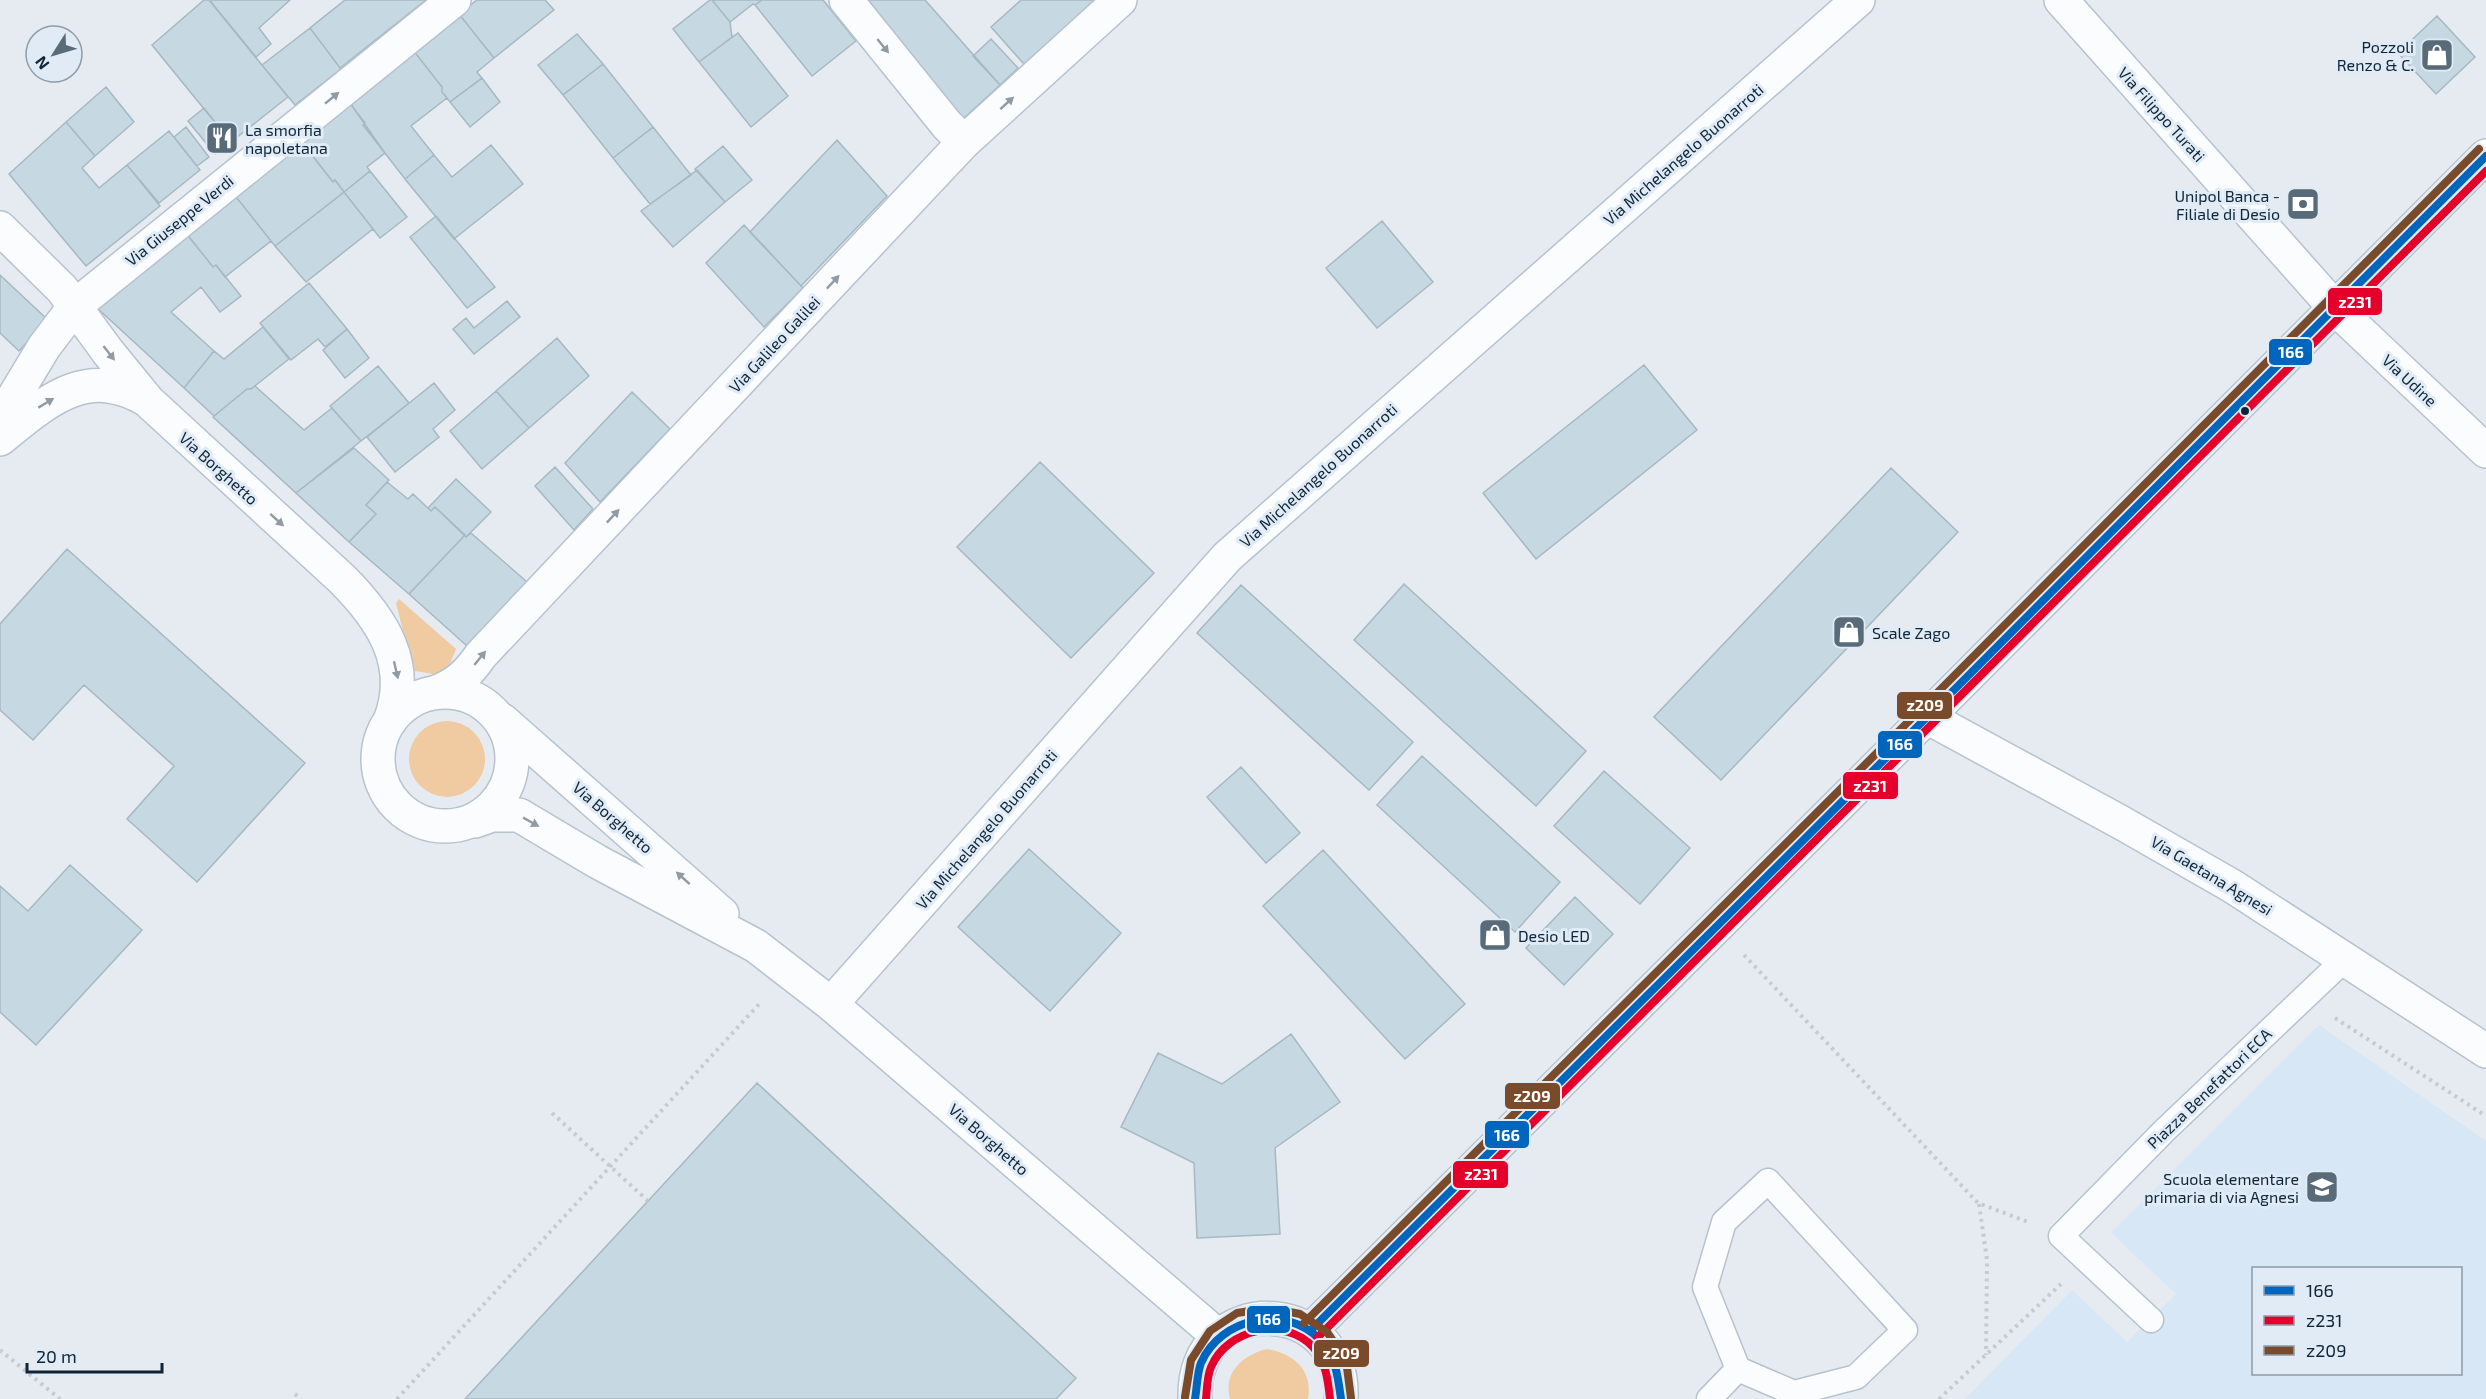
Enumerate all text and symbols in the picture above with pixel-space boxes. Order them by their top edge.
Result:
north arrow [24,24,84,84]
place label: Pozzoli Renzo & C. [2337,37,2414,74]
shop icon: Pozzoli Renzo & C. [2419,37,2455,73]
one-way arrow [876,38,889,53]
text: N [31,53,53,74]
street label: Via Filippo Turati [2115,63,2209,165]
street label: Via Michelangelo Buonarroti [1599,79,1767,229]
one-way arrow [324,91,340,104]
one-way arrow [999,97,1014,110]
restaurant icon: La smorfia napoletana [204,120,240,156]
place label: La smorfia napoletana [245,120,328,157]
street label: Via Giuseppe Verdi [121,171,237,269]
place label: Unipol Banca - Filiale di Desio [2174,186,2280,223]
bank icon: Unipol Banca - Filiale di Desio [2285,186,2321,222]
one-way arrow [826,274,840,289]
line badge: z231 [2327,287,2383,316]
street label: Via Galileo Galilei [725,292,823,396]
text: z231 [2338,292,2372,311]
line badge: 166 [2268,338,2313,366]
text: 166 [2278,342,2304,361]
one-way arrow [103,346,115,361]
street label: Via Udine [2379,350,2441,410]
one-way arrow [38,398,54,409]
street label: Via Michelangelo Buonarroti [1235,399,1401,551]
unlabelled marker [2239,405,2251,417]
street label: Via Borghetto [176,428,262,508]
one-way arrow [606,508,620,523]
one-way arrow [269,513,284,526]
shop icon: Scale Zago [1831,614,1867,650]
place label: Scale Zago [1872,623,1950,642]
one-way arrow [473,651,486,666]
one-way arrow [392,660,402,679]
line badge: z209 [1896,691,1953,720]
text: z209 [1906,695,1944,714]
line badge: 166 [1877,730,1923,759]
text: 166 [1887,734,1913,753]
street label: Via Michelangelo Buonarroti [911,745,1061,913]
line badge: z231 [1842,771,1899,800]
text: z231 [1853,776,1887,795]
street label: Via Borghetto [569,777,657,857]
one-way arrow [522,816,539,826]
street label: Via Gaetana Agnesi [2148,831,2276,919]
one-way arrow [675,871,690,885]
shop icon: Desio LED [1477,917,1513,953]
place label: Desio LED [1518,926,1590,945]
street label: Piazza Benefattori ECA [2143,1024,2275,1152]
line badge: z209 [1504,1082,1561,1110]
text: z209 [1513,1086,1551,1105]
street label: Via Borghetto [945,1099,1033,1179]
line badge: 166 [1484,1120,1530,1149]
text: 166 [1494,1125,1520,1144]
line badge: z231 [1452,1160,1509,1189]
text: z231 [1464,1164,1498,1183]
place label: Scuola elementare primaria di via Agnesi [2144,1169,2299,1206]
school or university icon: Scuola elementare primaria di via Agnesi [2304,1169,2340,1205]
legend [2252,1267,2462,1375]
text: 166 [2306,1279,2334,1301]
line badge: 166 [1246,1305,1291,1334]
text: 166 [1255,1309,1281,1328]
text: z231 [2306,1309,2342,1331]
scale bar [27,1336,162,1374]
line badge: z209 [1313,1339,1370,1368]
text: z209 [2306,1339,2346,1361]
text: z209 [1322,1343,1360,1362]
text: 20 m [36,1345,77,1367]

